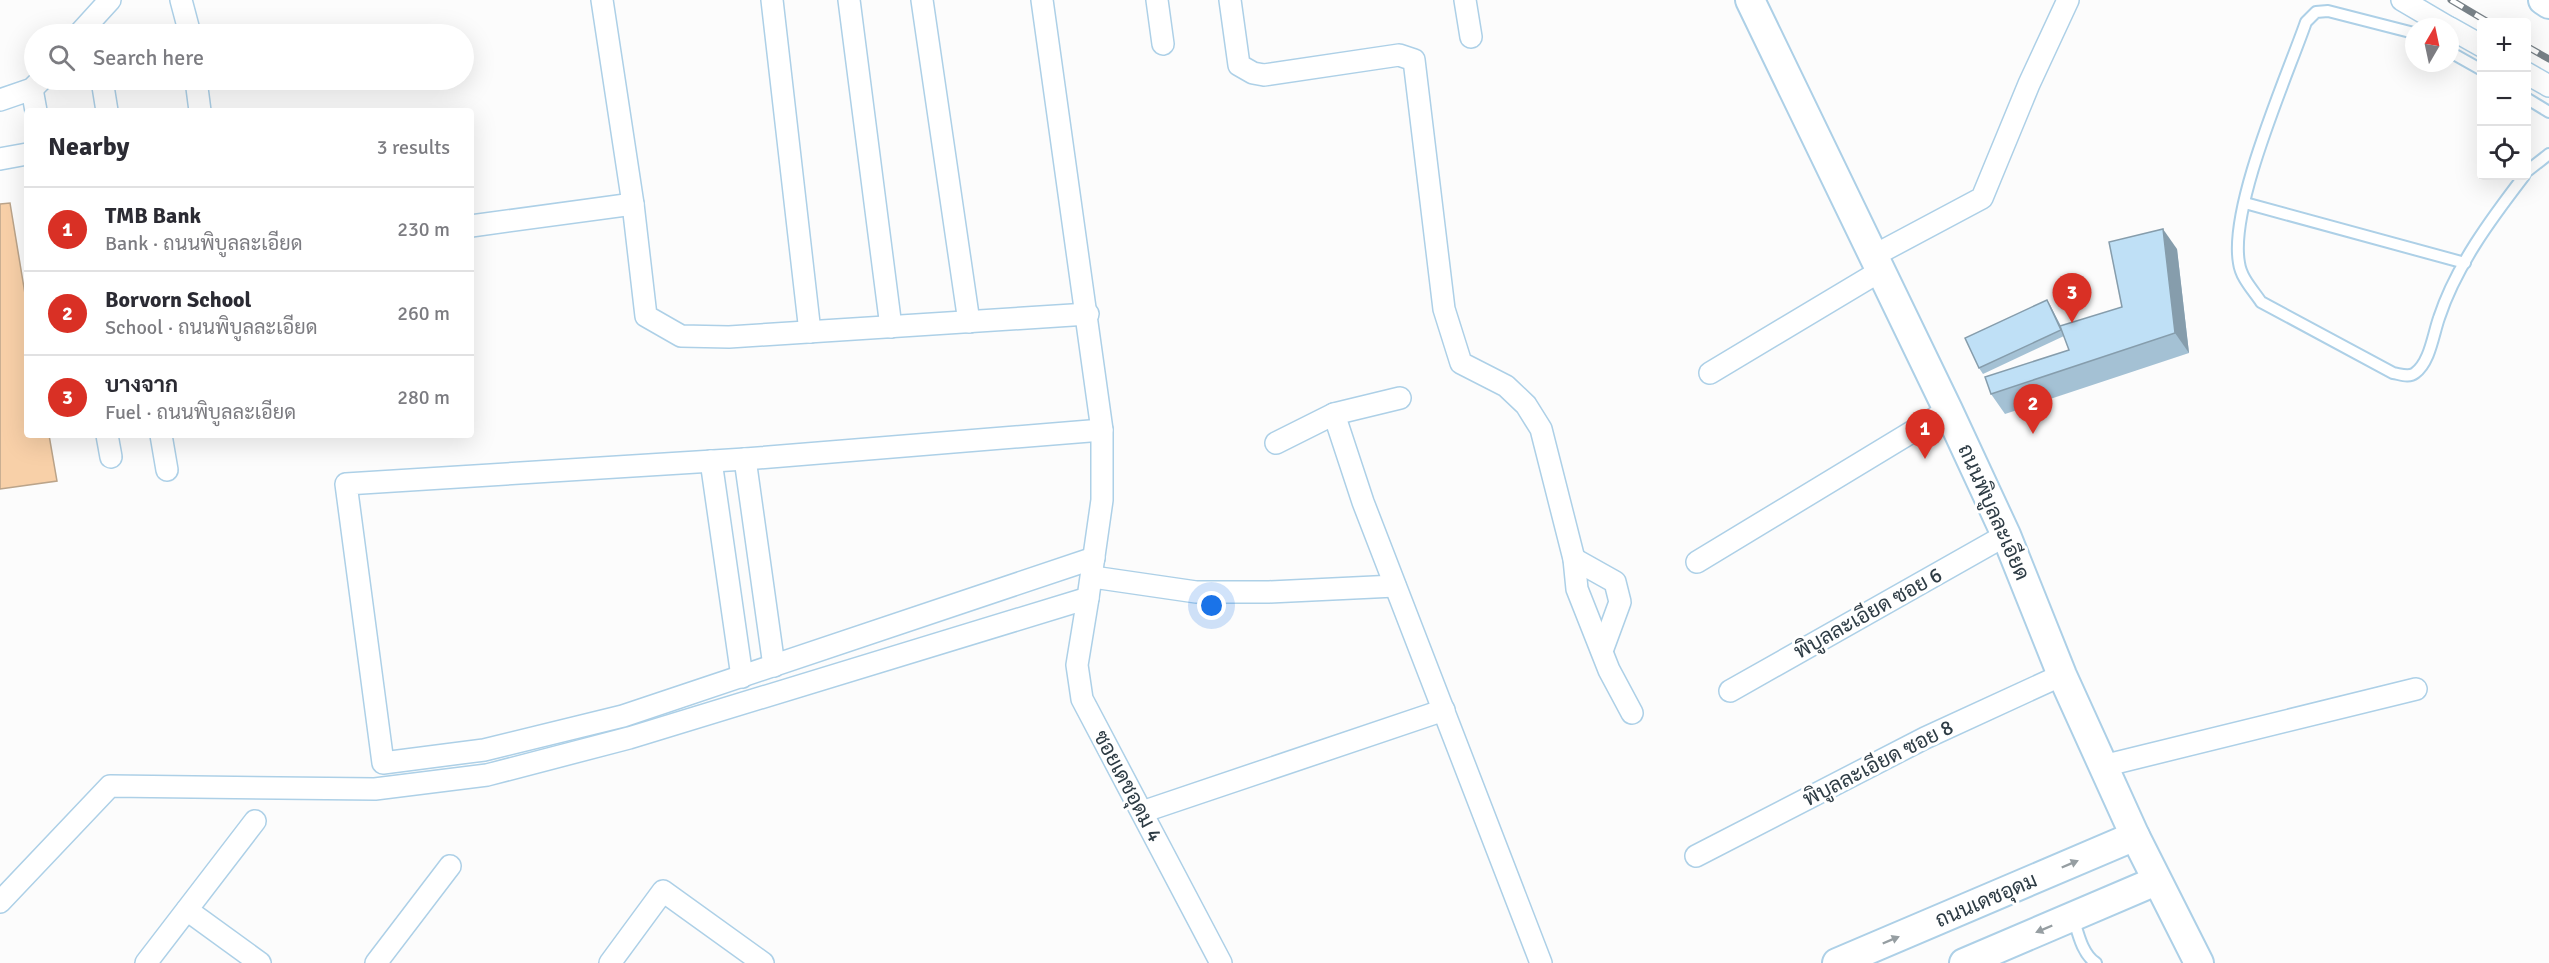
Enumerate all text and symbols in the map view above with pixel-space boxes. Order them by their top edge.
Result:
north arrow [2405,18,2459,72]
map controls [2477,18,2531,180]
button: + [2477,18,2531,72]
search box [24,24,474,90]
icon: search [45,41,78,74]
text: Search here [93,44,204,71]
button: − [2477,72,2531,126]
button: locate [2477,126,2531,180]
text: Nearby [48,131,129,163]
text: 3 results [377,135,450,160]
text: TMB Bank [105,202,201,229]
text: 1 [62,217,73,242]
text: 230 m [397,217,450,242]
text: Bank · ถนนพิบูลละเอียด [105,231,303,256]
pin: 3 [2052,274,2092,323]
text: Borvorn School [105,286,252,313]
text: 2 [62,301,73,326]
text: 260 m [397,301,450,326]
text: School · ถนนพิบูลละเอียด [105,315,318,340]
text: บางจาก [105,371,178,398]
pin: 2 [2014,384,2052,434]
text: 3 [62,385,73,410]
text: 280 m [397,385,450,410]
text: Fuel · ถนนพิบูลละเอียด [105,400,296,425]
pin: 1 [1906,410,1944,459]
street label: ถนนพิบูลละเอียด [1951,440,2036,585]
street label: พิบูลละเอียด ซอย 6 [1789,562,1948,666]
your location [1197,591,1226,620]
street label: พิบูลละเอียด ซอย 8 [1798,714,1958,814]
street label: ซอยเดชอุดม 4 [1087,726,1168,847]
one-way arrow [2061,858,2079,868]
street label: ถนนเดชอุดม [1931,867,2041,934]
one-way arrow [2035,924,2053,934]
one-way arrow [1882,935,1900,945]

